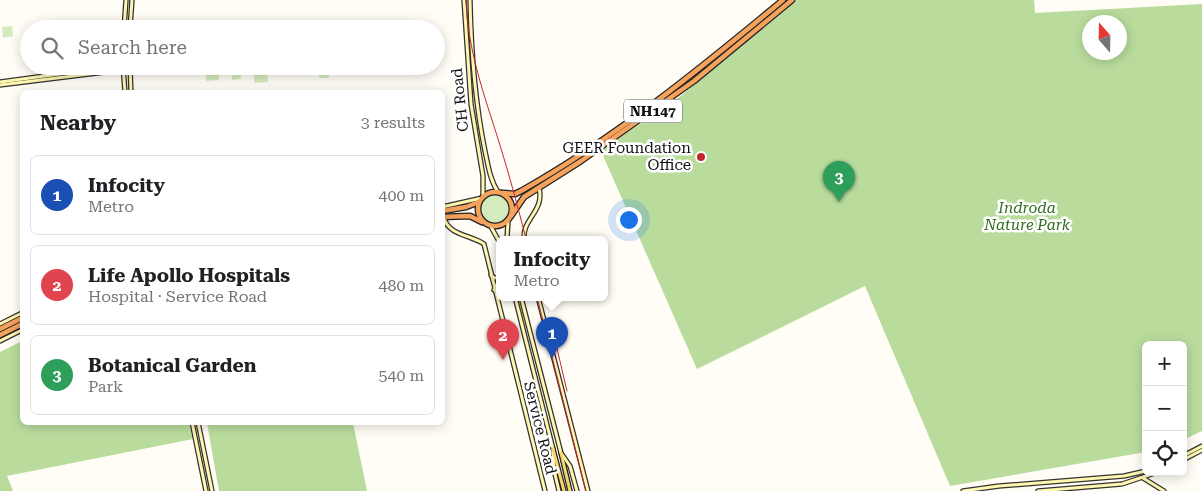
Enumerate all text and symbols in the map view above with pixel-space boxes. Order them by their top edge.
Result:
north arrow [1082,15,1127,60]
search box [20,20,445,75]
icon: search [38,34,66,62]
text: Search here [78,36,187,59]
street label: CH Road [448,67,472,133]
road number: NH147 [624,100,682,122]
text: Nearby [40,111,116,135]
text: 3 results [361,113,425,132]
place label: GEER Foundation Office [563,139,691,174]
marker: GEER Foundation Office [695,151,707,163]
pin: 3 [823,161,855,202]
text: Infocity [88,174,165,197]
text: 1 [53,186,61,205]
text: 400 m [378,186,424,205]
text: Metro [88,197,134,216]
park label: Indroda Nature Park [983,199,1071,234]
your location [616,207,642,233]
popup [496,236,608,301]
text: Infocity [513,248,591,271]
text: Life Apollo Hospitals [88,264,290,287]
text: Metro [513,271,560,290]
text: 2 [53,276,61,295]
text: 480 m [378,276,424,295]
text: Hospital · Service Road [88,287,267,306]
pin: 1 [536,317,568,358]
pin: 2 [487,319,519,360]
map controls [1142,341,1187,476]
button: + [1142,341,1187,386]
text: Botanical Garden [88,354,256,377]
text: 3 [53,366,61,385]
text: 540 m [378,366,424,385]
text: Park [88,377,123,396]
street label: Service Road [520,380,560,477]
button: − [1142,386,1187,431]
button: locate [1142,431,1187,476]

